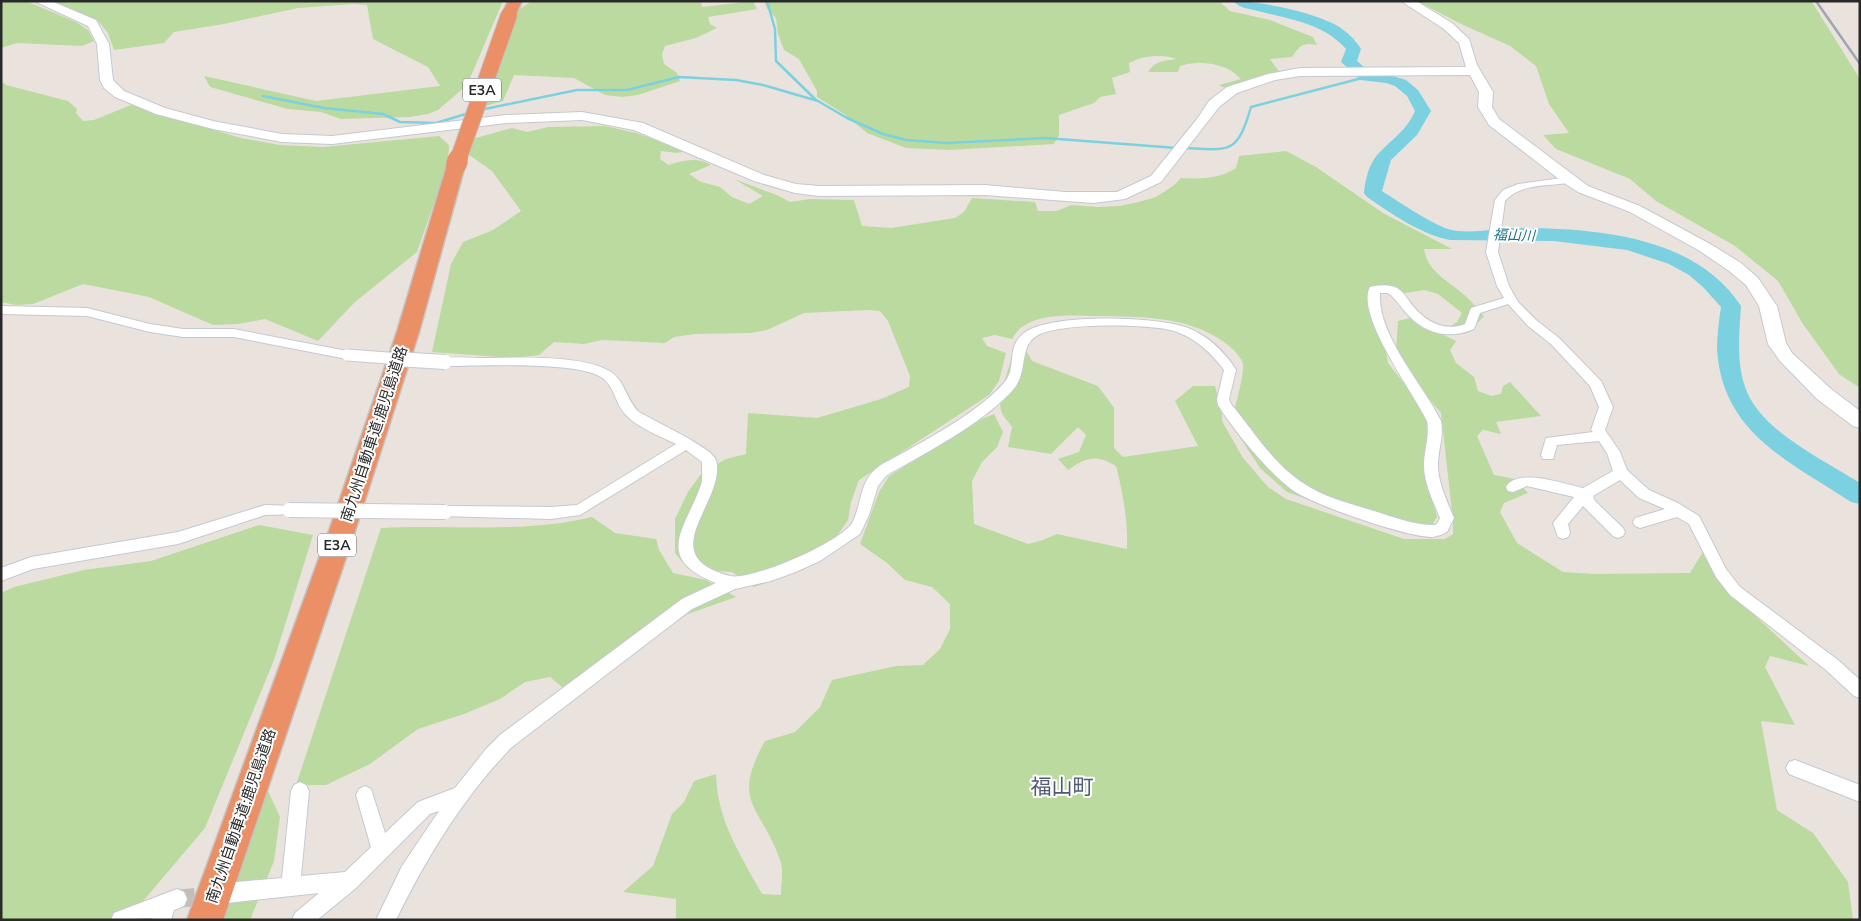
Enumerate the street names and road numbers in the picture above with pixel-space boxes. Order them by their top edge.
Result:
road number: E3A [463,78,501,102]
street label: 南九州自動車道;鹿児島道路 [336,344,412,524]
road number: E3A [318,534,356,556]
street label: 南九州自動車道;鹿児島道路 [202,726,280,906]

